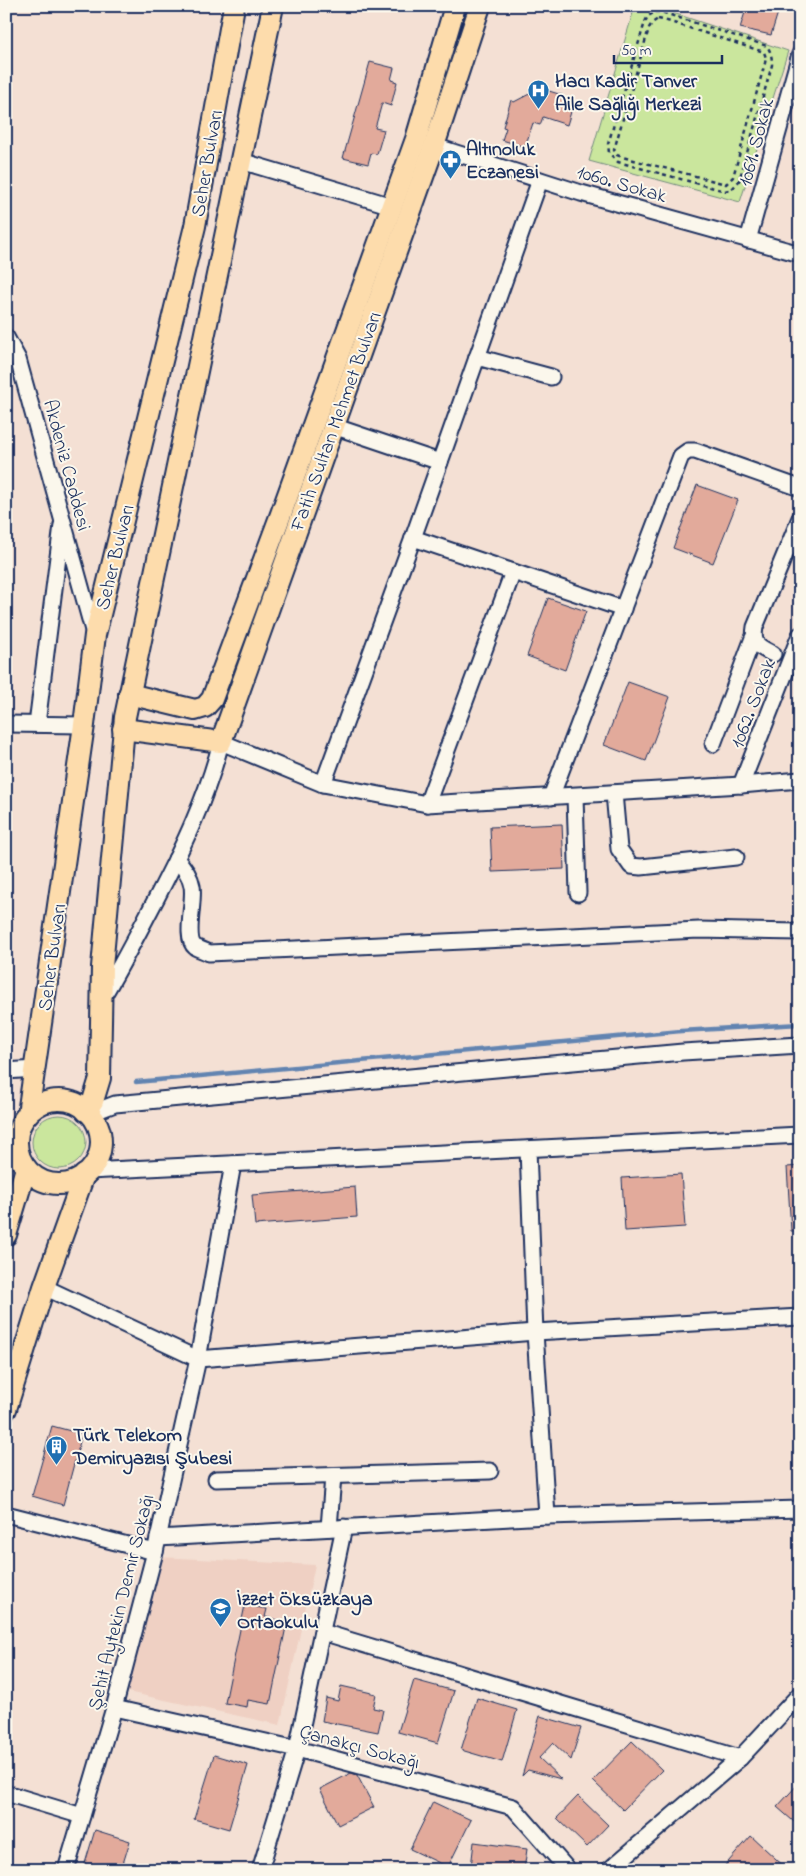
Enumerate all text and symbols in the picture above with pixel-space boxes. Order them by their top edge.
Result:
scale bar [614,32,721,64]
text: 50 m [621,40,652,62]
place label: Hacı Kadir Tanver Aile Sağlığı Merkezi [555,68,702,121]
hospital icon: Hacı Kadir Tanver Aile Sağlığı Merkezi [527,79,551,110]
street label: 1061. Sokak [732,95,783,190]
street label: Seher Bulvarı [185,108,232,219]
place label: Altınoluk Eczanesi [466,136,539,188]
pharmacy icon: Altınoluk Eczanesi [438,148,462,179]
street label: 1060. Sokak [573,159,670,212]
street label: Fatih Sultan Mehmet Bulvarı [284,308,391,537]
street label: Akdeniz Caddesi [34,397,97,535]
street label: Seher Bulvarı [89,502,144,614]
street label: 1062. Sokak [724,655,785,753]
street label: Seher Bulvarı [32,902,75,1013]
place label: Türk Telekom Demiryazısı Şubesi [72,1422,233,1475]
building icon: Türk Telekom Demiryazısı Şubesi [45,1434,69,1465]
street label: Şehit Aytekin Demir Sokağı [82,1492,164,1714]
place label: İzzet Öksüzkaya Ortaokulu [237,1586,373,1638]
school or university icon: İzzet Öksüzkaya Ortaokulu [209,1597,233,1628]
street label: Çanakçı Sokağı [296,1718,423,1779]

